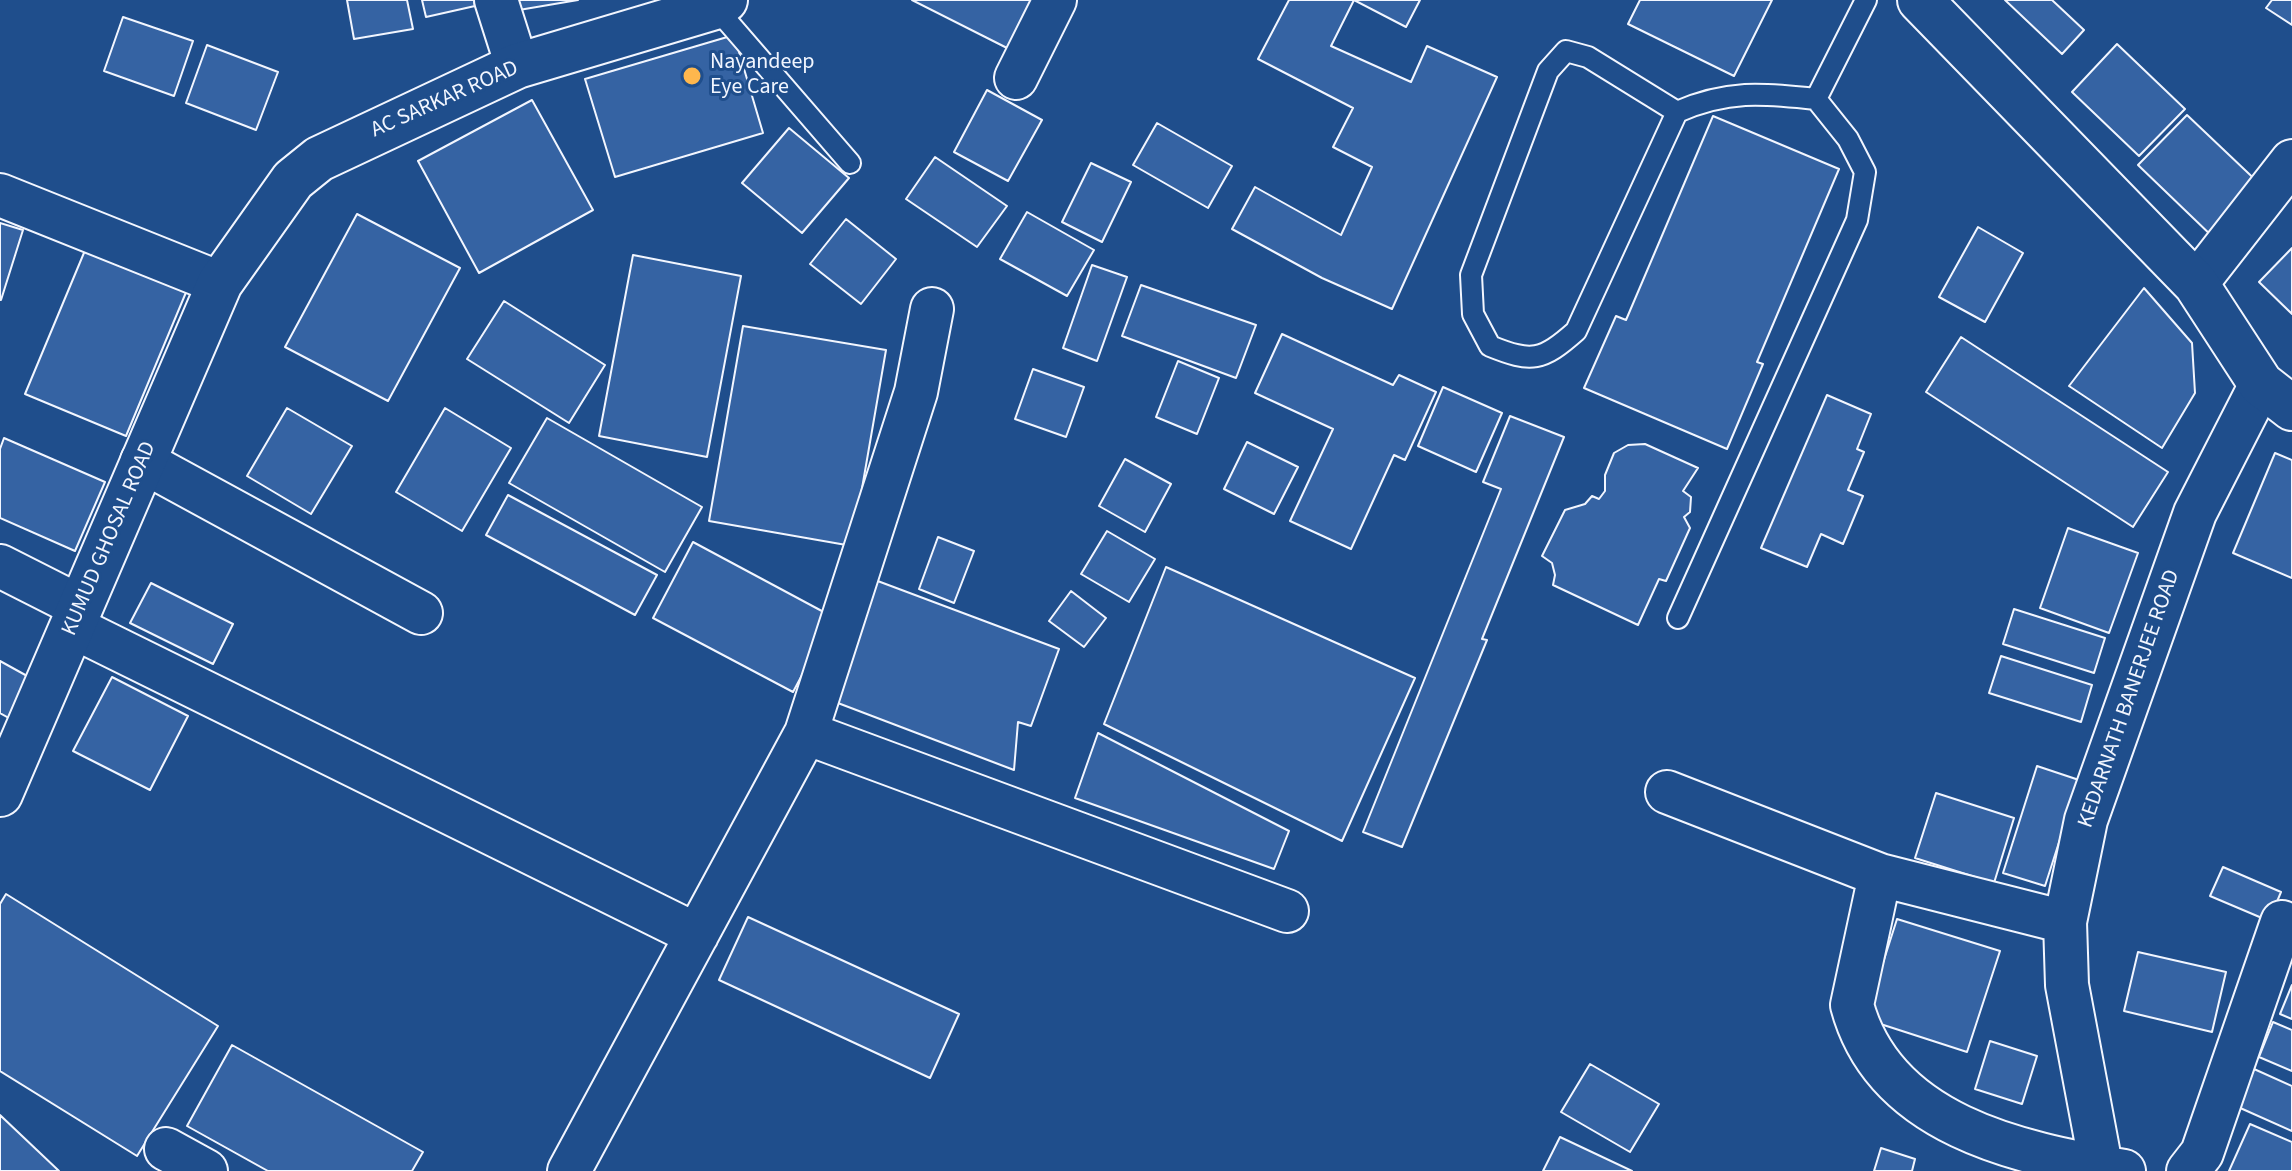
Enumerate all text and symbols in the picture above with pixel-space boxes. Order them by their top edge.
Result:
place label: Nayandeep Eye Care [710,50,815,102]
street label: AC SARKAR ROAD [367,56,523,144]
marker: Nayandeep Eye Care [681,65,703,87]
street label: KUMUD GHOSAL ROAD [57,438,163,640]
street label: KEDARNATH BANERJEE ROAD [2073,567,2187,831]

